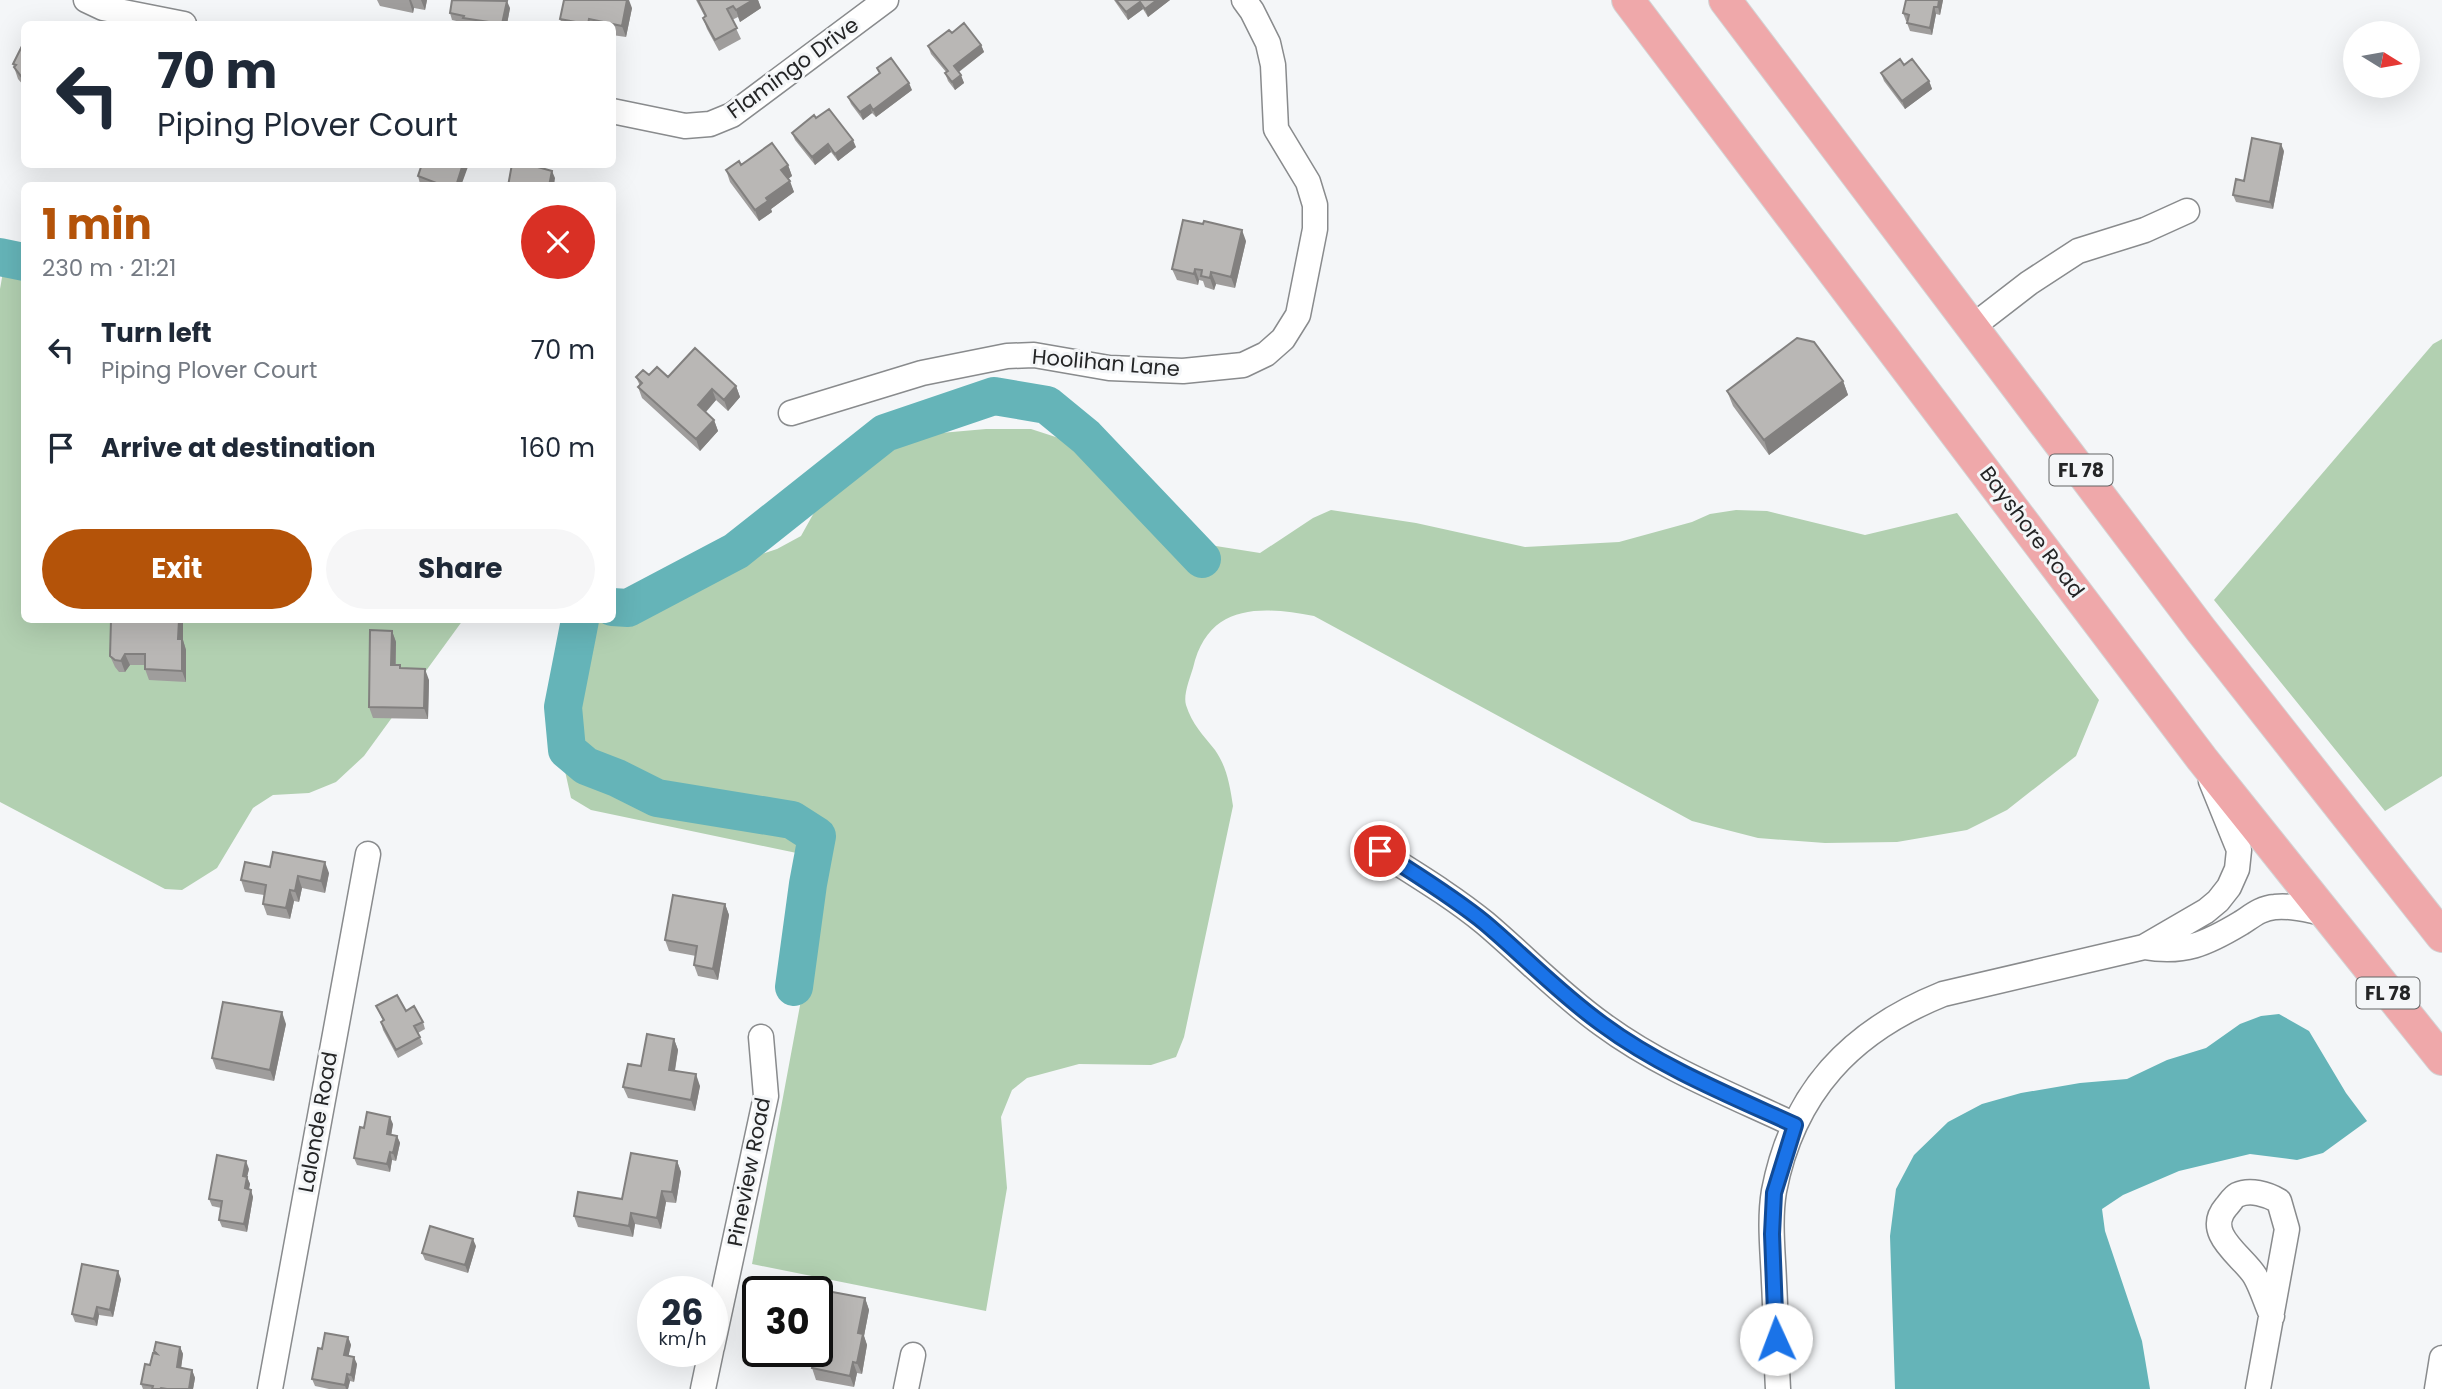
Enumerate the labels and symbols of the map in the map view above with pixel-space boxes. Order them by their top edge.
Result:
street label: Flamingo Drive [721,10,864,125]
north arrow [2343,21,2420,98]
street label: Hoolihan Lane [1031,342,1181,383]
road number: FL 78 [2050,454,2112,485]
street label: Bayshore Road [1973,460,2091,603]
pin [1350,821,1410,881]
road number: FL 78 [2356,978,2420,1009]
street label: Lalonde Road [291,1049,344,1195]
street label: Pineview Road [720,1095,777,1249]
speed limit sign: 30 [742,1276,833,1367]
position arrow [1739,1302,1813,1376]

